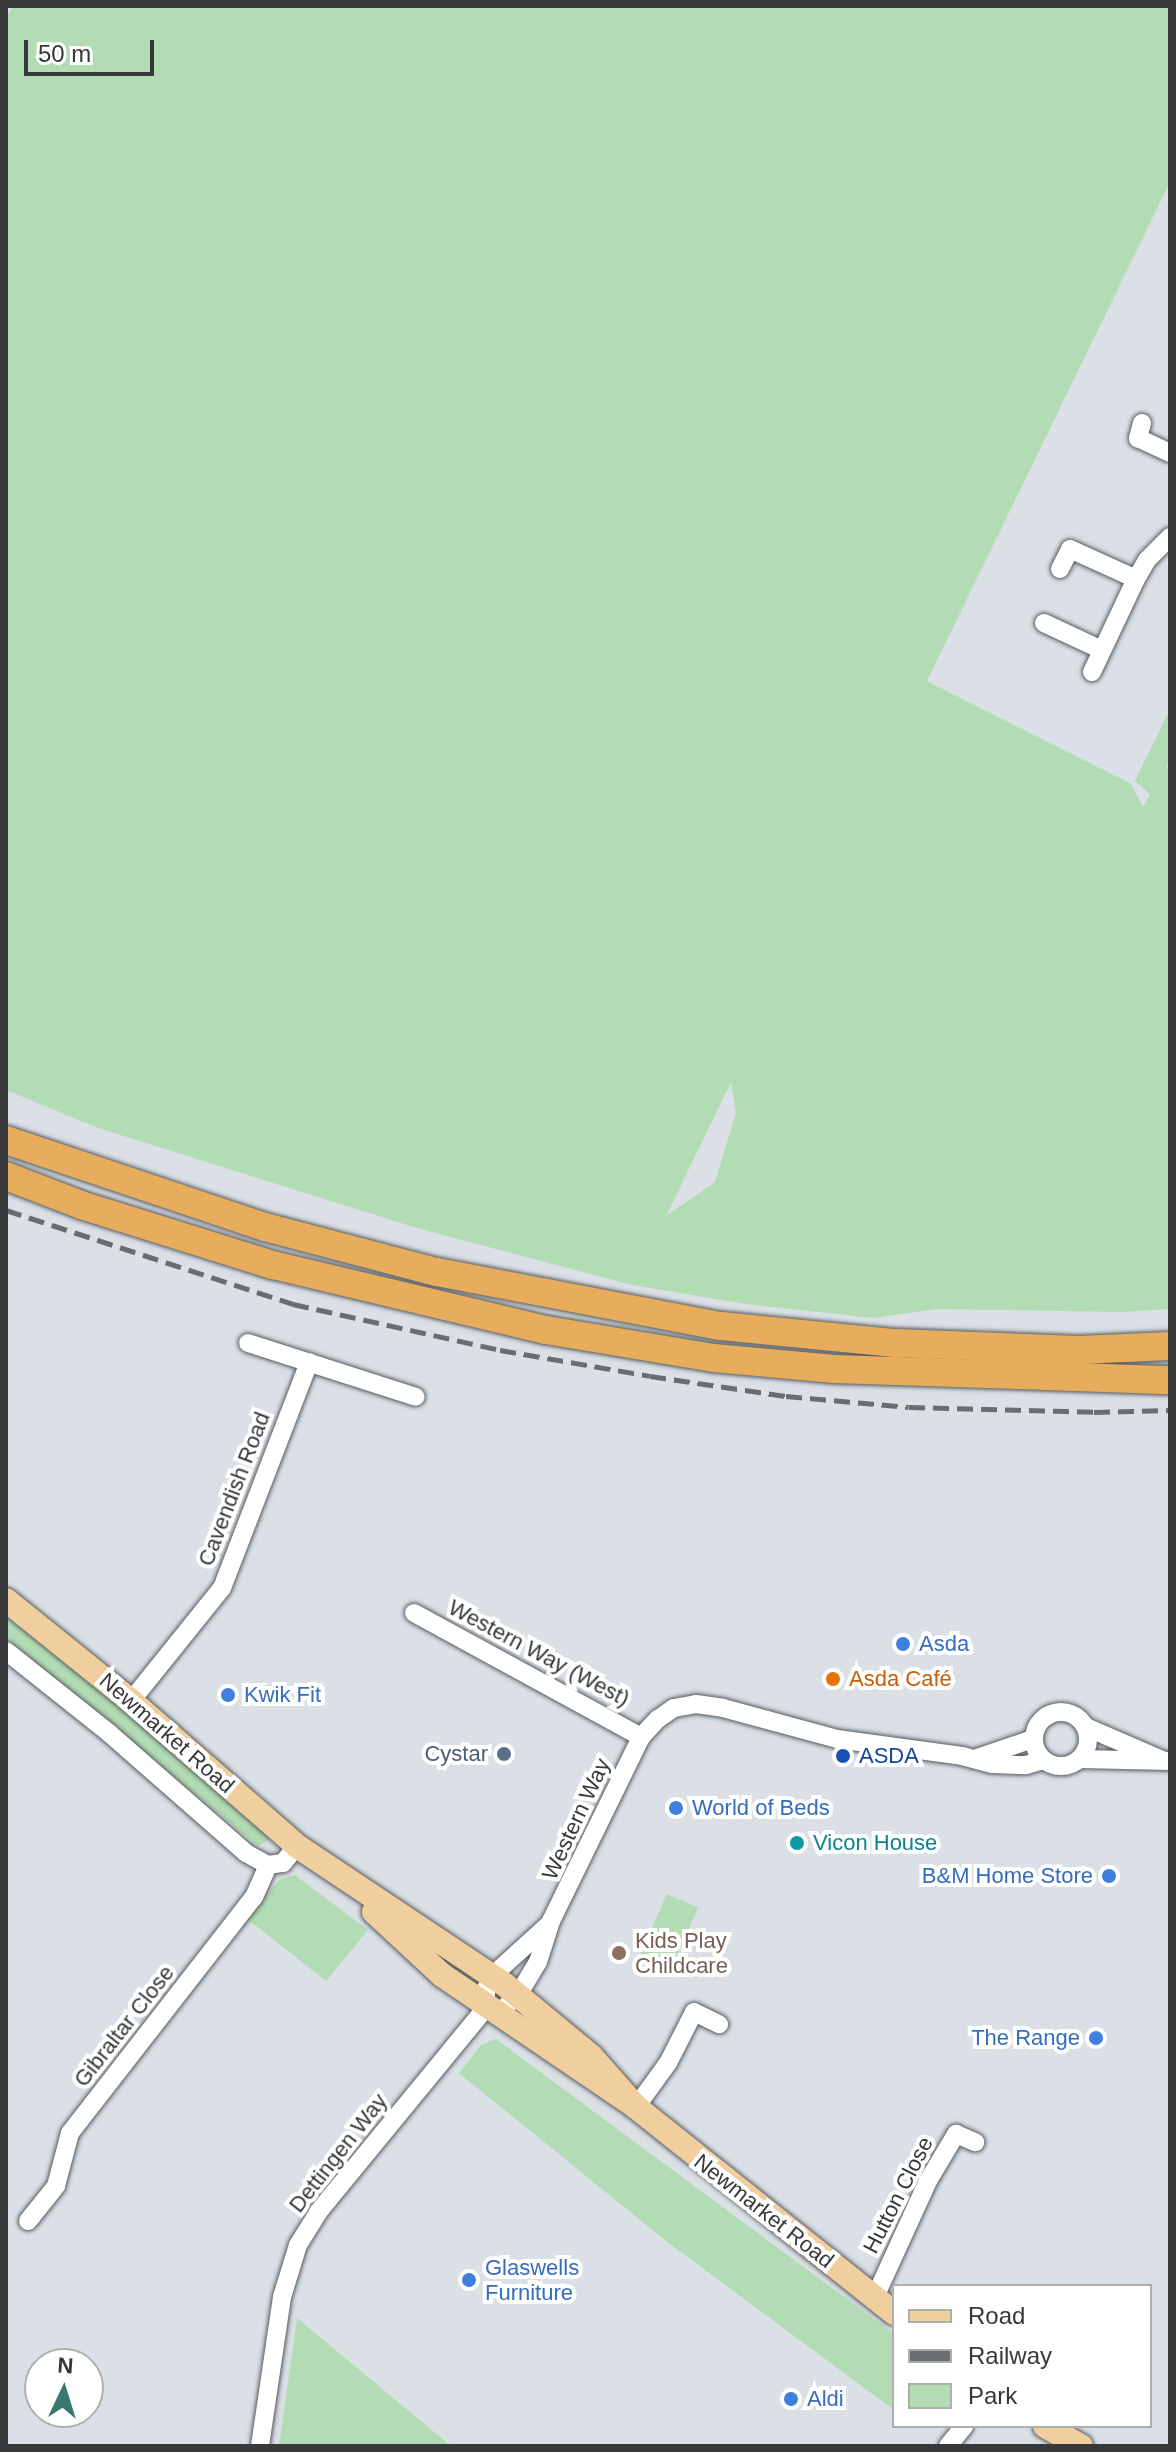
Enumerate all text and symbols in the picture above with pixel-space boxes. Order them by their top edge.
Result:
scale bar [28,24,158,74]
text: 50 m [38,40,91,67]
street label: Cavendish Road [193,1408,275,1570]
street label: Western Way (West) [444,1594,634,1712]
place label: Asda [919,1631,969,1657]
marker: Asda [894,1635,912,1653]
place label: Asda Café [849,1666,952,1692]
street label: Newmarket Road [94,1667,240,1799]
marker: Asda Café [824,1670,842,1688]
place label: Kwik Fit [244,1682,321,1708]
marker: Kwik Fit [219,1686,237,1704]
place label: Cystar [424,1741,488,1767]
place label: ASDA [859,1743,919,1769]
marker: Cystar [495,1745,513,1763]
marker: ASDA [834,1747,852,1765]
street label: Western Way [536,1754,616,1884]
place label: World of Beds [692,1795,830,1821]
marker: World of Beds [667,1799,685,1817]
place label: Vicon House [813,1830,937,1856]
marker: Vicon House [788,1834,806,1852]
place label: B&M Home Store [922,1863,1093,1889]
marker: B&M Home Store [1100,1867,1118,1885]
place label: Kids Play Childcare [635,1927,728,1978]
marker: Kids Play Childcare [610,1944,628,1962]
street label: Gibraltar Close [68,1960,180,2092]
place label: The Range [971,2025,1080,2051]
marker: The Range [1087,2029,1105,2047]
street label: Dettingen Way [283,2088,393,2218]
street label: Hutton Close [857,2132,939,2258]
street label: Newmarket Road [689,2148,839,2274]
place label: Glaswells Furniture [485,2254,579,2306]
marker: Glaswells Furniture [460,2271,478,2289]
legend [892,2284,1152,2428]
text: Road [968,2302,1025,2329]
text: Railway [968,2342,1052,2369]
north arrow [24,2348,104,2428]
text: N [57,2353,74,2379]
text: Park [968,2382,1017,2409]
place label: Aldi [807,2386,844,2412]
marker: Aldi [782,2390,800,2408]

